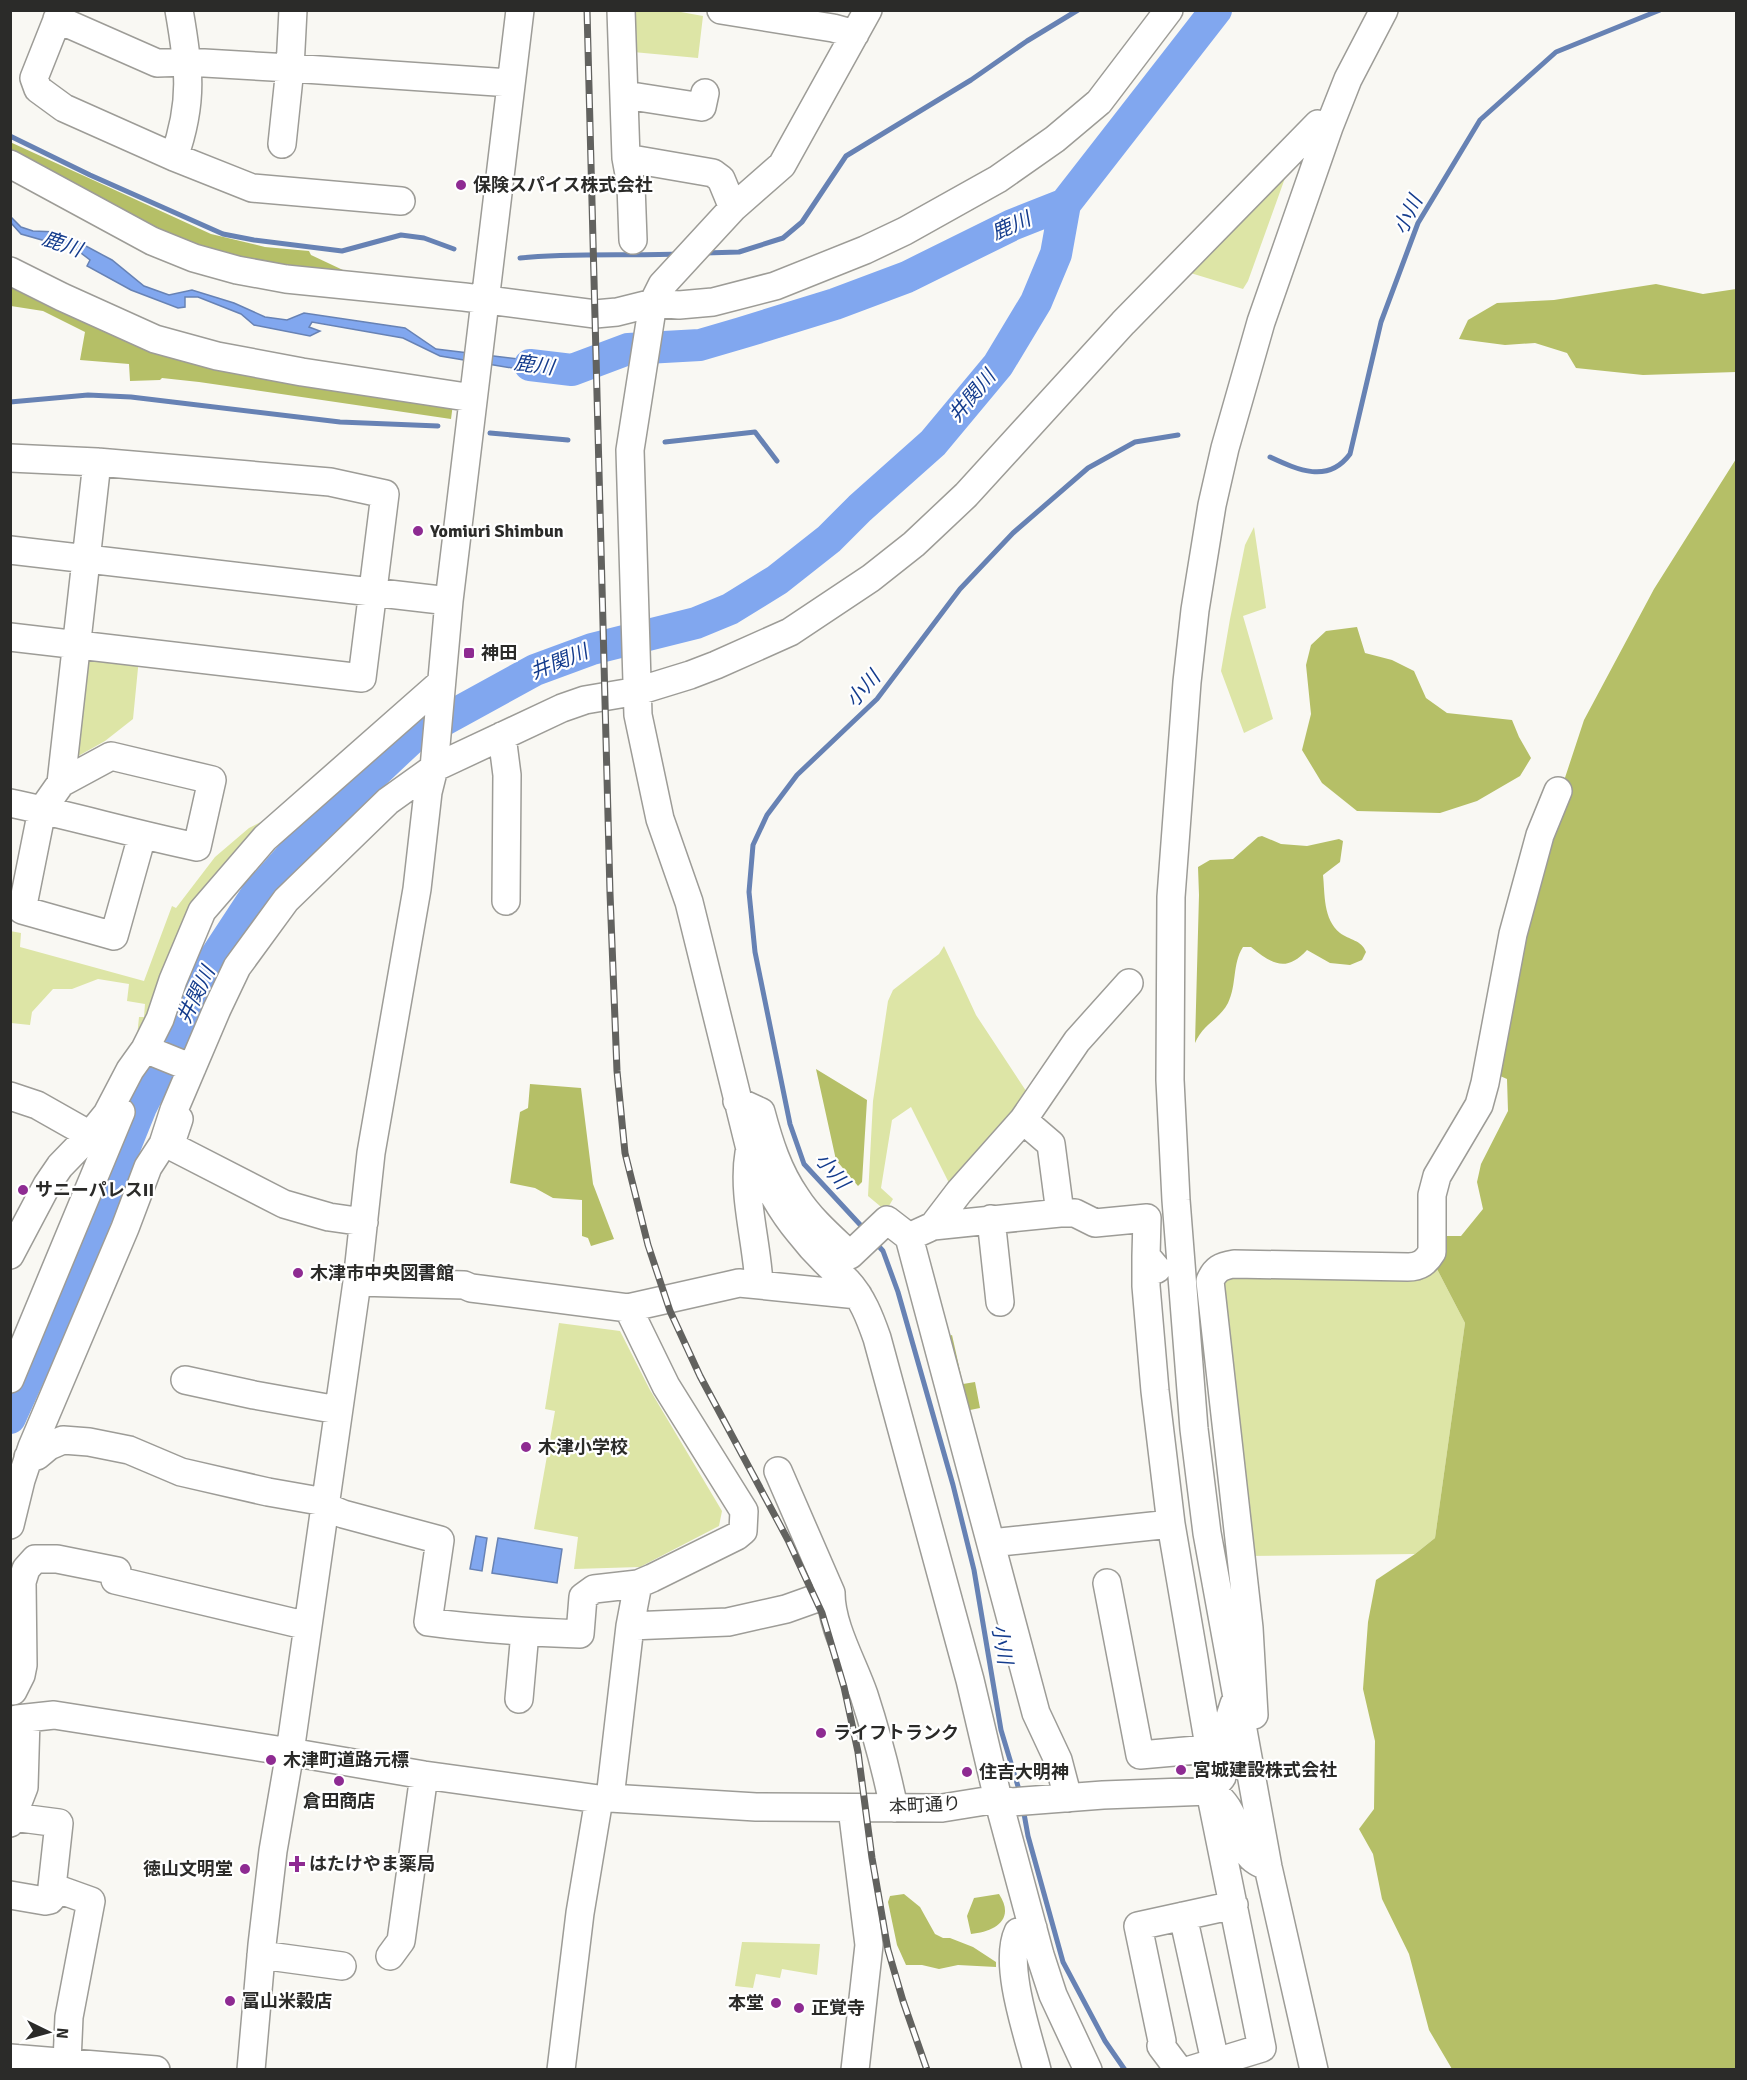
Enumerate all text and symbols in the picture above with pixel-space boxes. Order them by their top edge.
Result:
place label: 保険スパイス株式会社 [473,174,652,196]
marker: 保険スパイス株式会社 [454,178,468,192]
water label: 小川 [1388,190,1429,238]
water label: 鹿川 [988,206,1036,246]
water label: 鹿川 [39,226,87,263]
water label: 鹿川 [512,350,558,380]
water label: 井関川 [943,363,1002,427]
place label: Yomiuri Shimbun [429,520,564,542]
marker: Yomiuri Shimbun [411,524,425,538]
water label: 井関川 [527,638,593,685]
place label: 神田 [481,642,517,664]
marker: 神田 [462,646,476,660]
water label: 小川 [840,664,887,712]
water label: 井関川 [172,961,221,1027]
water label: 小川 [810,1148,856,1196]
place label: サニーパレスII [35,1179,154,1201]
marker: サニーパレスII [16,1183,30,1197]
place label: 木津市中央図書館 [310,1262,454,1284]
marker: 木津市中央図書館 [291,1266,305,1280]
place label: 木津小学校 [538,1436,628,1458]
marker: 木津小学校 [519,1440,533,1454]
water label: 小川 [986,1622,1018,1668]
place label: ライフトランク [833,1722,959,1744]
marker: ライフトランク [814,1726,828,1740]
place label: 木津町道路元標 [283,1749,409,1771]
marker: 木津町道路元標 [264,1753,278,1767]
place label: 宮城建設株式会社 [1193,1759,1337,1781]
place label: 住吉大明神 [979,1761,1069,1783]
marker: 宮城建設株式会社 [1174,1763,1188,1777]
marker: 住吉大明神 [960,1765,974,1779]
marker: 倉田商店 [332,1774,346,1788]
place label: 倉田商店 [303,1790,375,1812]
street label: 本町通り [888,1792,962,1818]
place label: はたけやま薬局 [309,1853,435,1875]
marker: はたけやま薬局 [290,1857,304,1871]
place label: 徳山文明堂 [143,1858,233,1880]
marker: 徳山文明堂 [238,1862,252,1876]
place label: 冨山米穀店 [242,1990,332,2012]
place label: 本堂 [728,1992,764,2014]
marker: 冨山米穀店 [223,1994,237,2008]
marker: 本堂 [769,1996,783,2010]
place label: 正覚寺 [811,1997,865,2019]
marker: 正覚寺 [792,2001,806,2015]
north arrow [18,2002,78,2062]
text: N [51,2027,72,2040]

